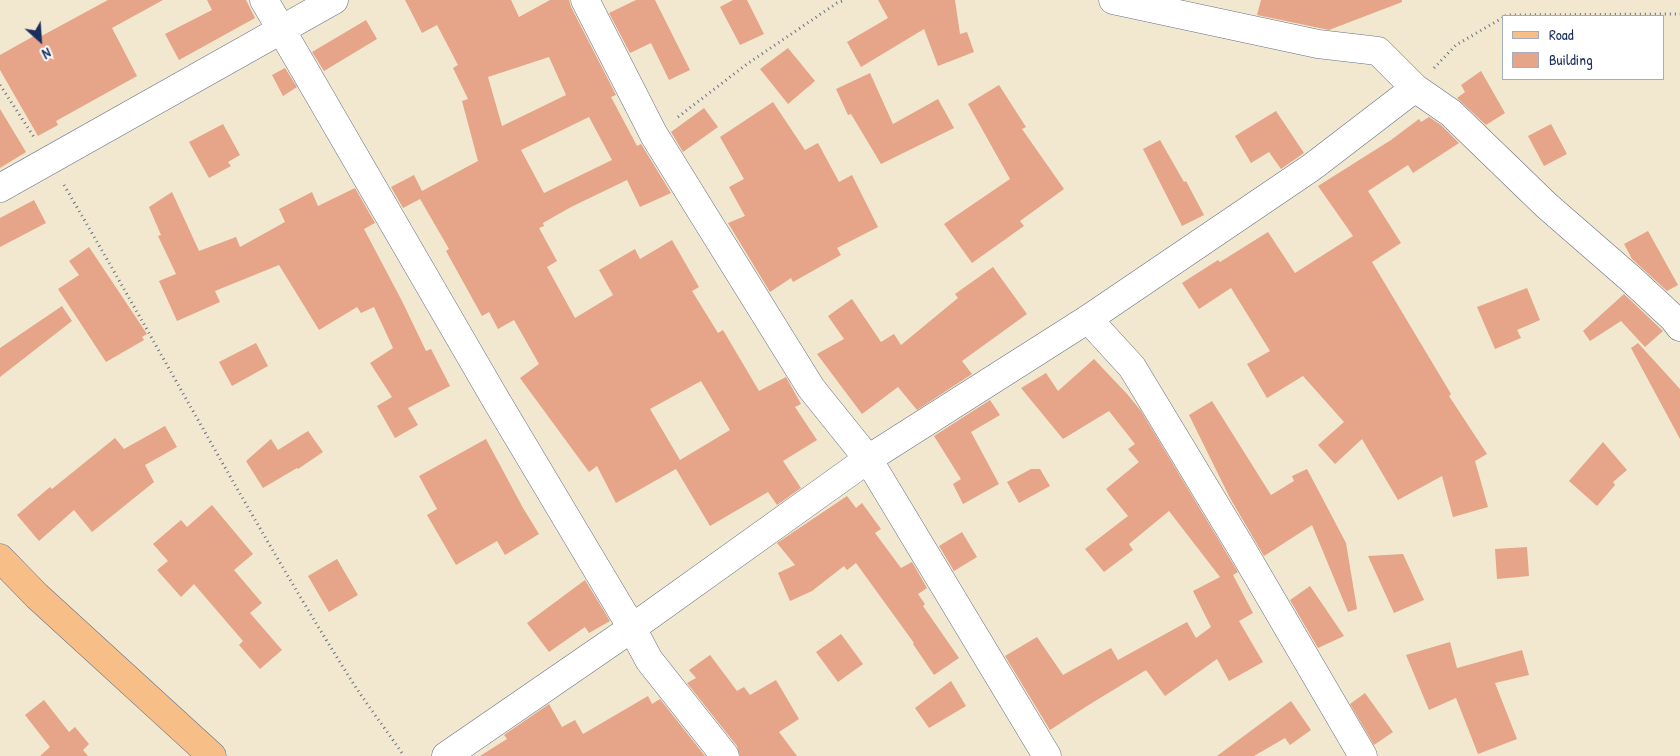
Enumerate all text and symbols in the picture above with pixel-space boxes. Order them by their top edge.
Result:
north arrow [15,15,65,65]
legend [1502,15,1665,80]
text: Road [1549,24,1574,45]
text: N [39,44,54,64]
text: Building [1549,49,1593,70]

